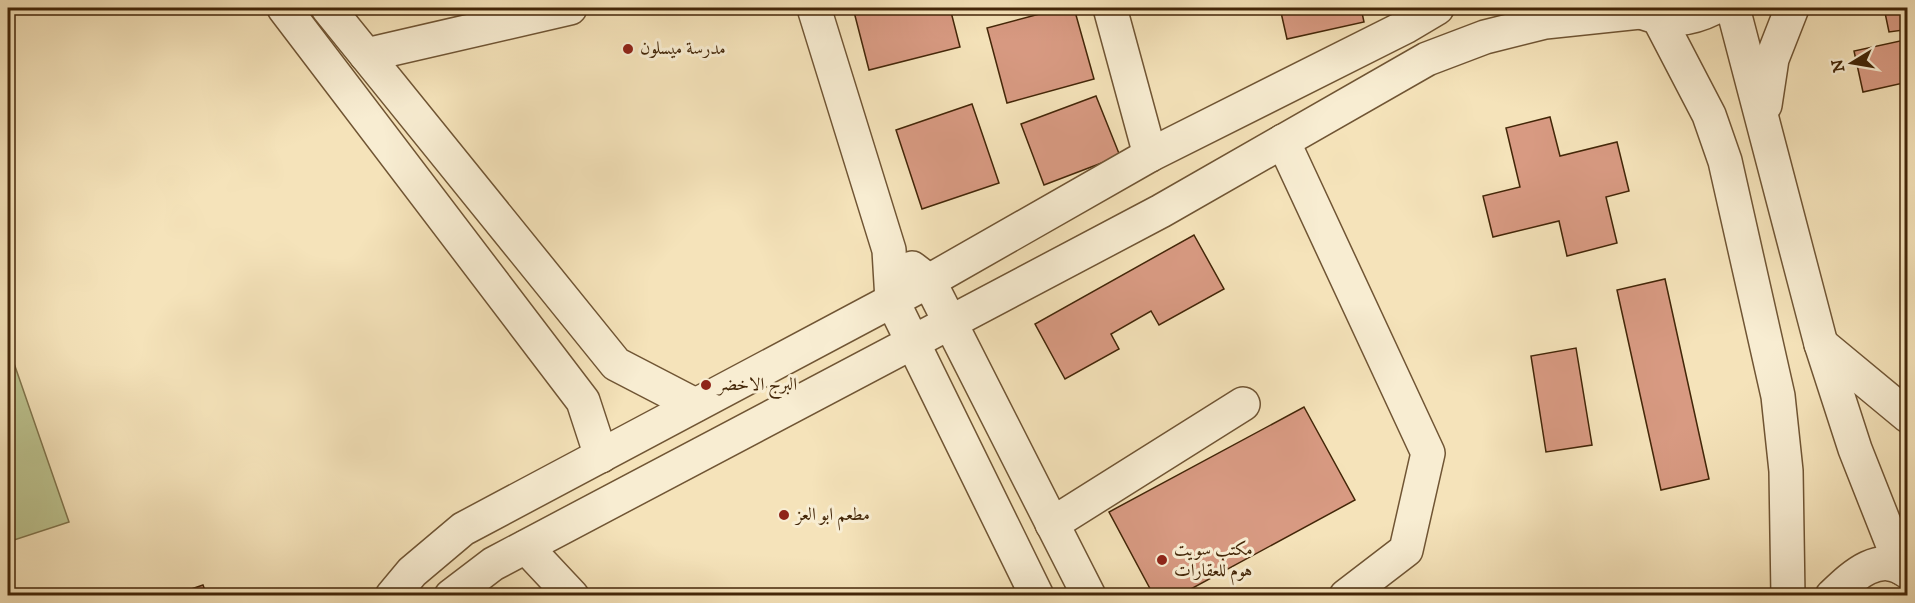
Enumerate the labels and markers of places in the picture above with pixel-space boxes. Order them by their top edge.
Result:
place label: مدرسة ميسلون [640,38,726,60]
marker: مدرسة ميسلون [621,42,635,56]
place label: البرج الاخضر [716,374,797,400]
marker: البرج الاخضر [699,378,713,392]
place label: مطعم ابو العز [794,504,870,531]
marker: مطعم ابو العز [777,508,791,522]
place label: مكتب سويت هوم للعقارات [1174,539,1253,586]
marker: مكتب سويت هوم للعقارات [1155,553,1169,567]

